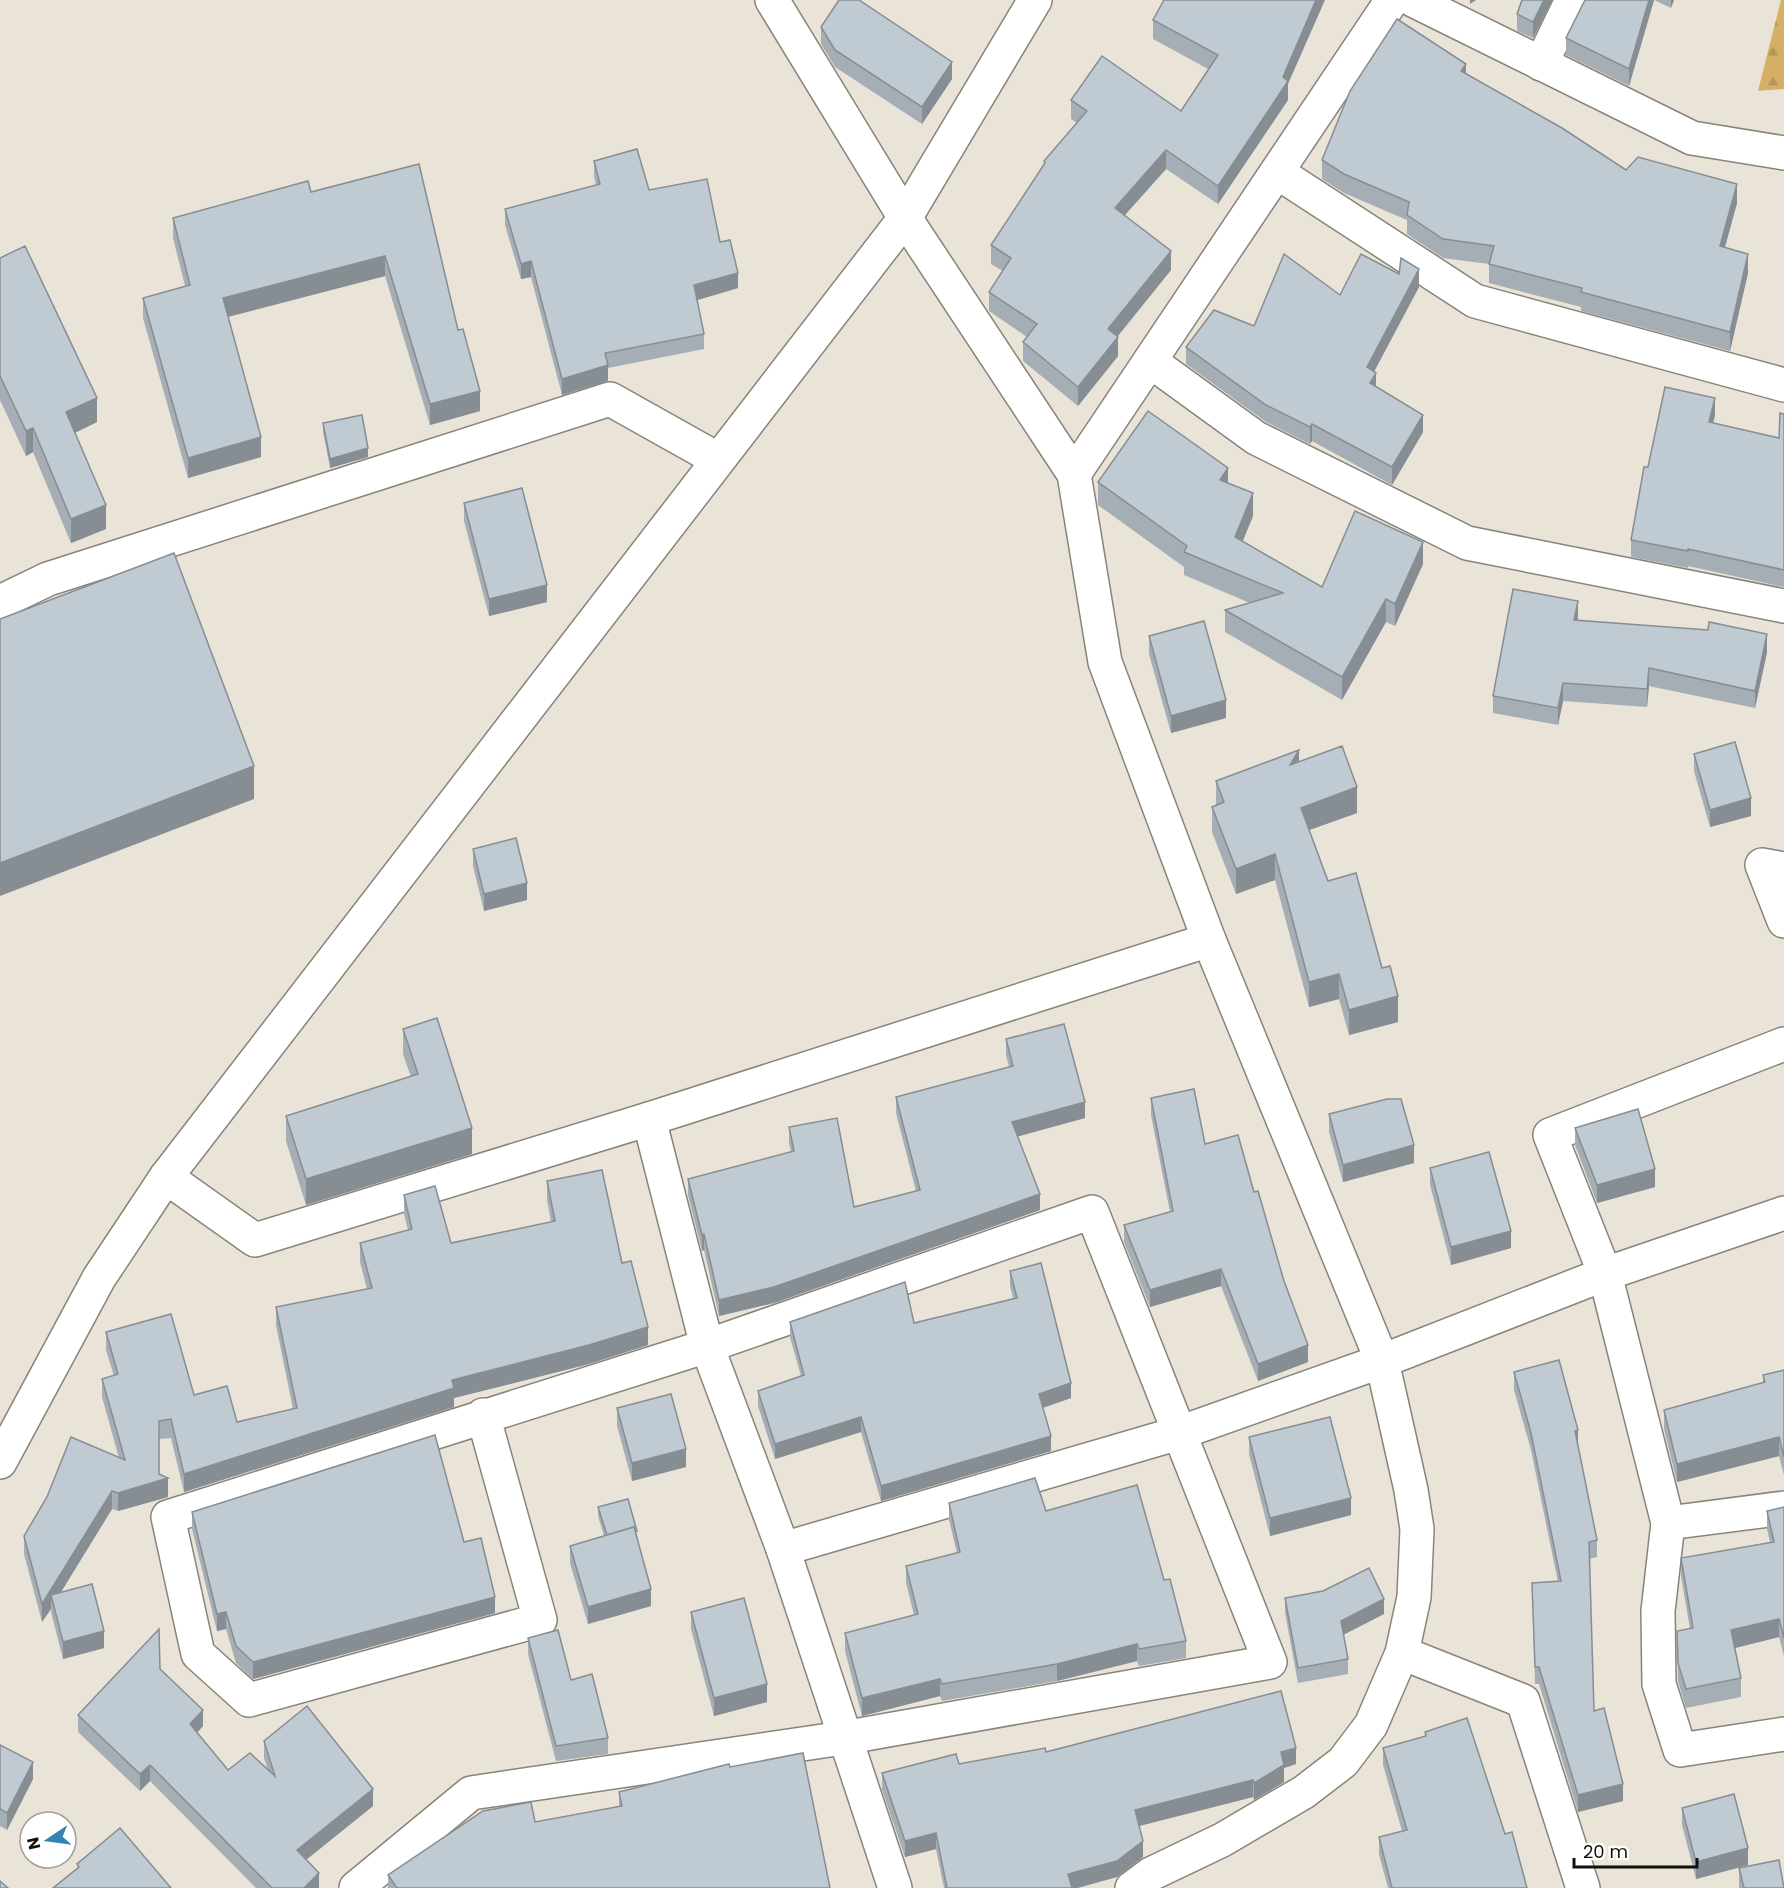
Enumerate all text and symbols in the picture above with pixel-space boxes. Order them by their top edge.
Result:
north arrow [18,1810,78,1870]
scale bar [1574,1831,1697,1869]
text: N [21,1835,46,1852]
text: 20 m [1583,1839,1628,1864]

